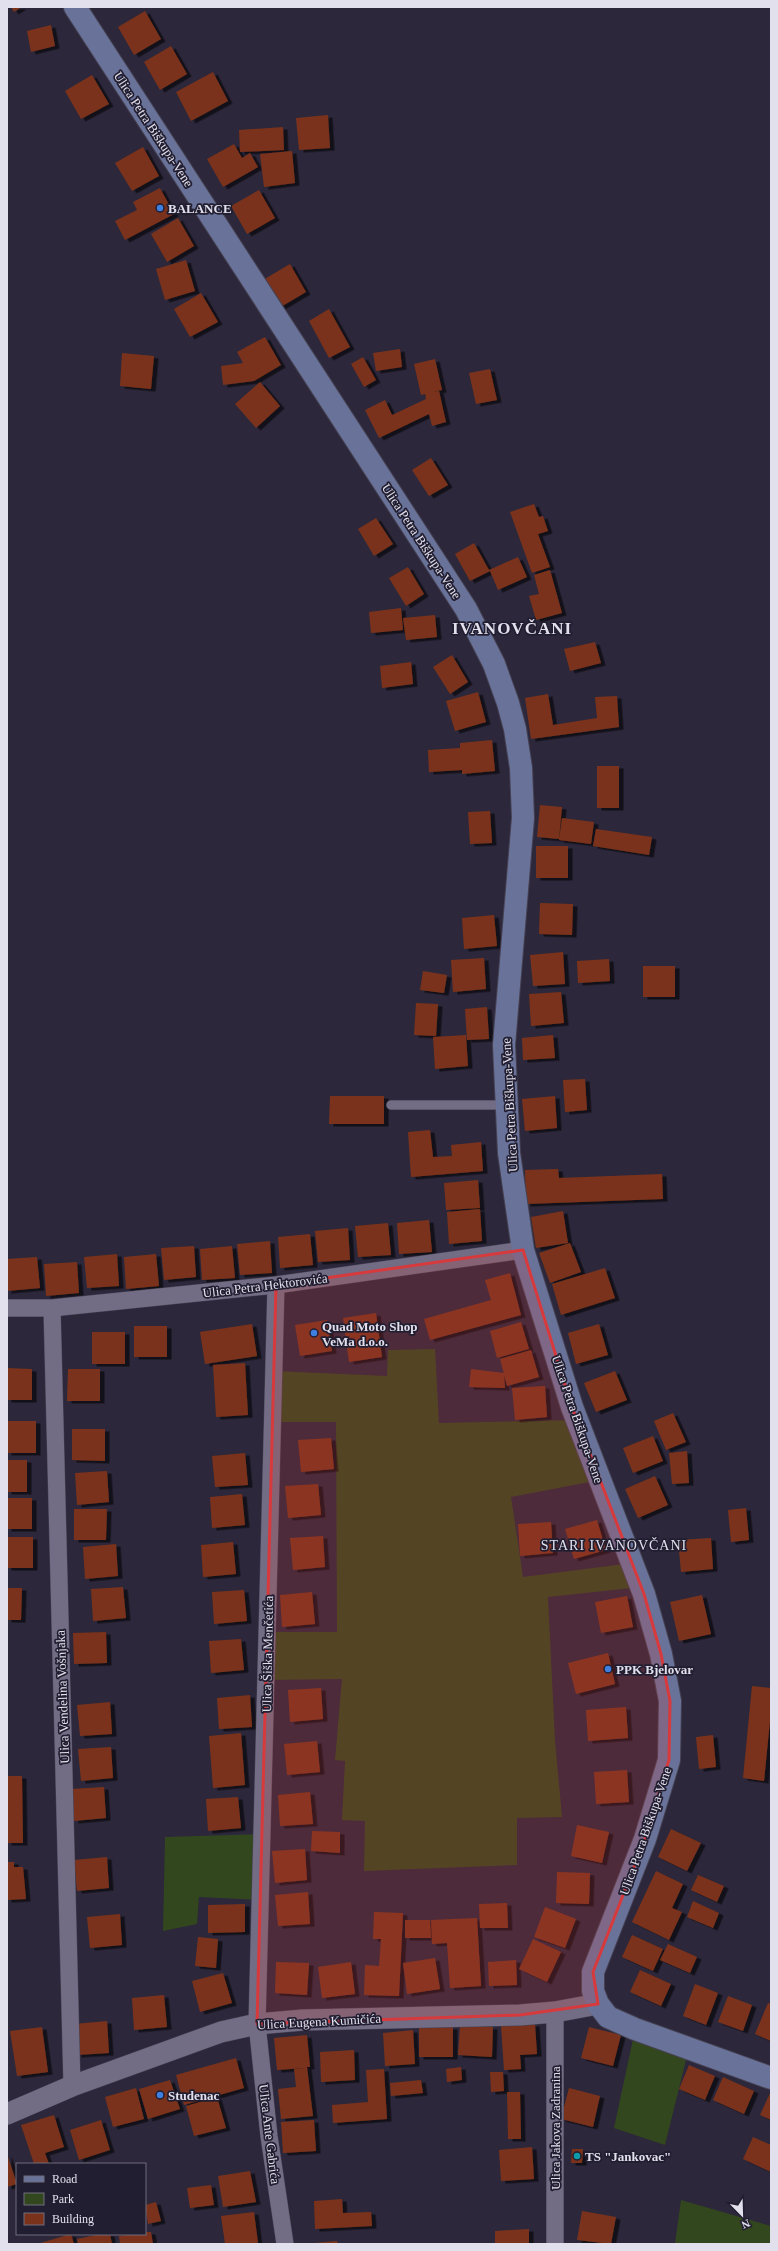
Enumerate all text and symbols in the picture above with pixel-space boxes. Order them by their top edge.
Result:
street label: Ulica Petra Biškupa-Vene [111,69,197,190]
place label: BALANCE [168,201,232,216]
marker: BALANCE [155,203,165,213]
street label: Ulica Petra Biškupa-Vene [379,481,465,602]
district label: IVANOVČANI [452,619,572,638]
street label: Ulica Petra Biškupa-Vene [498,1037,521,1172]
street label: Ulica Petra Hektorovića [202,1270,329,1301]
place label: Quad Moto Shop VeMa d.o.o. [322,1319,417,1349]
marker: Quad Moto Shop VeMa d.o.o. [309,1328,319,1338]
street label: Ulica Petra Biškupa-Vene [549,1353,607,1485]
district label: STARI IVANOVČANI [541,1537,687,1553]
street label: Ulica Šiška Menčetića [259,1595,276,1713]
street label: Ulica Vendelina Vošnjaka [53,1630,72,1764]
place label: PPK Bjelovar [616,1662,693,1677]
marker: PPK Bjelovar [603,1664,613,1674]
street label: Ulica Petra Biškupa-Vene [617,1765,674,1897]
street label: Ulica Eugena Kumičića [257,2011,382,2032]
street label: Ulica Jakova Zadranina [548,2066,563,2190]
street label: Ulica Ante Gabrića [256,2083,283,2185]
place label: Studenac [168,2088,220,2103]
marker: Studenac [155,2090,165,2100]
place label: TS "Jankovac" [585,2149,671,2164]
marker: TS "Jankovac" [572,2151,582,2161]
legend [16,2163,146,2235]
text: Road [52,2172,77,2186]
text: Park [52,2192,74,2206]
north arrow [722,2195,762,2235]
text: Building [52,2212,94,2226]
text: N [740,2217,752,2231]

